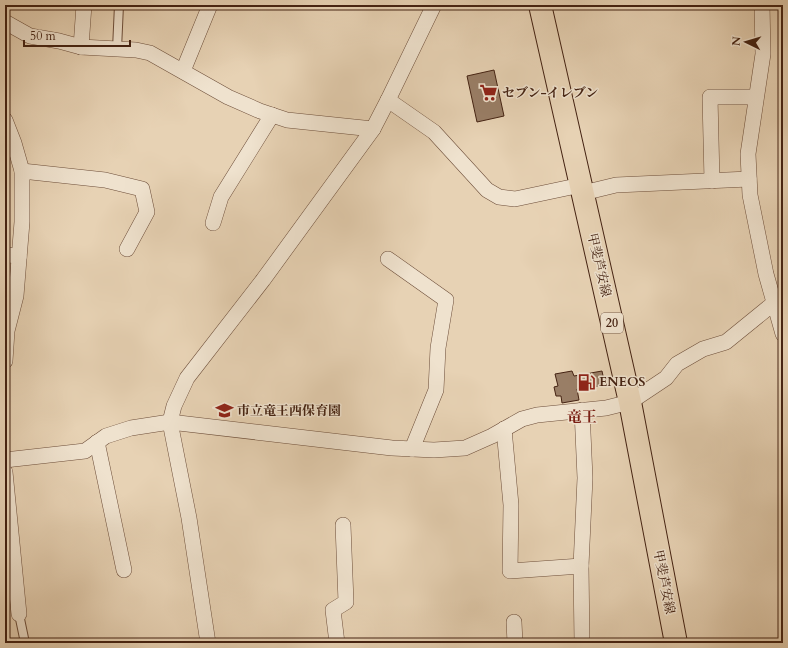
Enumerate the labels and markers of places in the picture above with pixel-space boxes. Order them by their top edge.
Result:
supermarket icon: セブン-イレブン [479,83,499,103]
place label: セブン-イレブン [502,84,598,102]
fuel station icon: ENEOS [576,372,596,392]
place label: ENEOS [599,373,645,391]
school or university icon: 市立竜王西保育園 [214,401,234,421]
place label: 市立竜王西保育園 [237,402,341,420]

